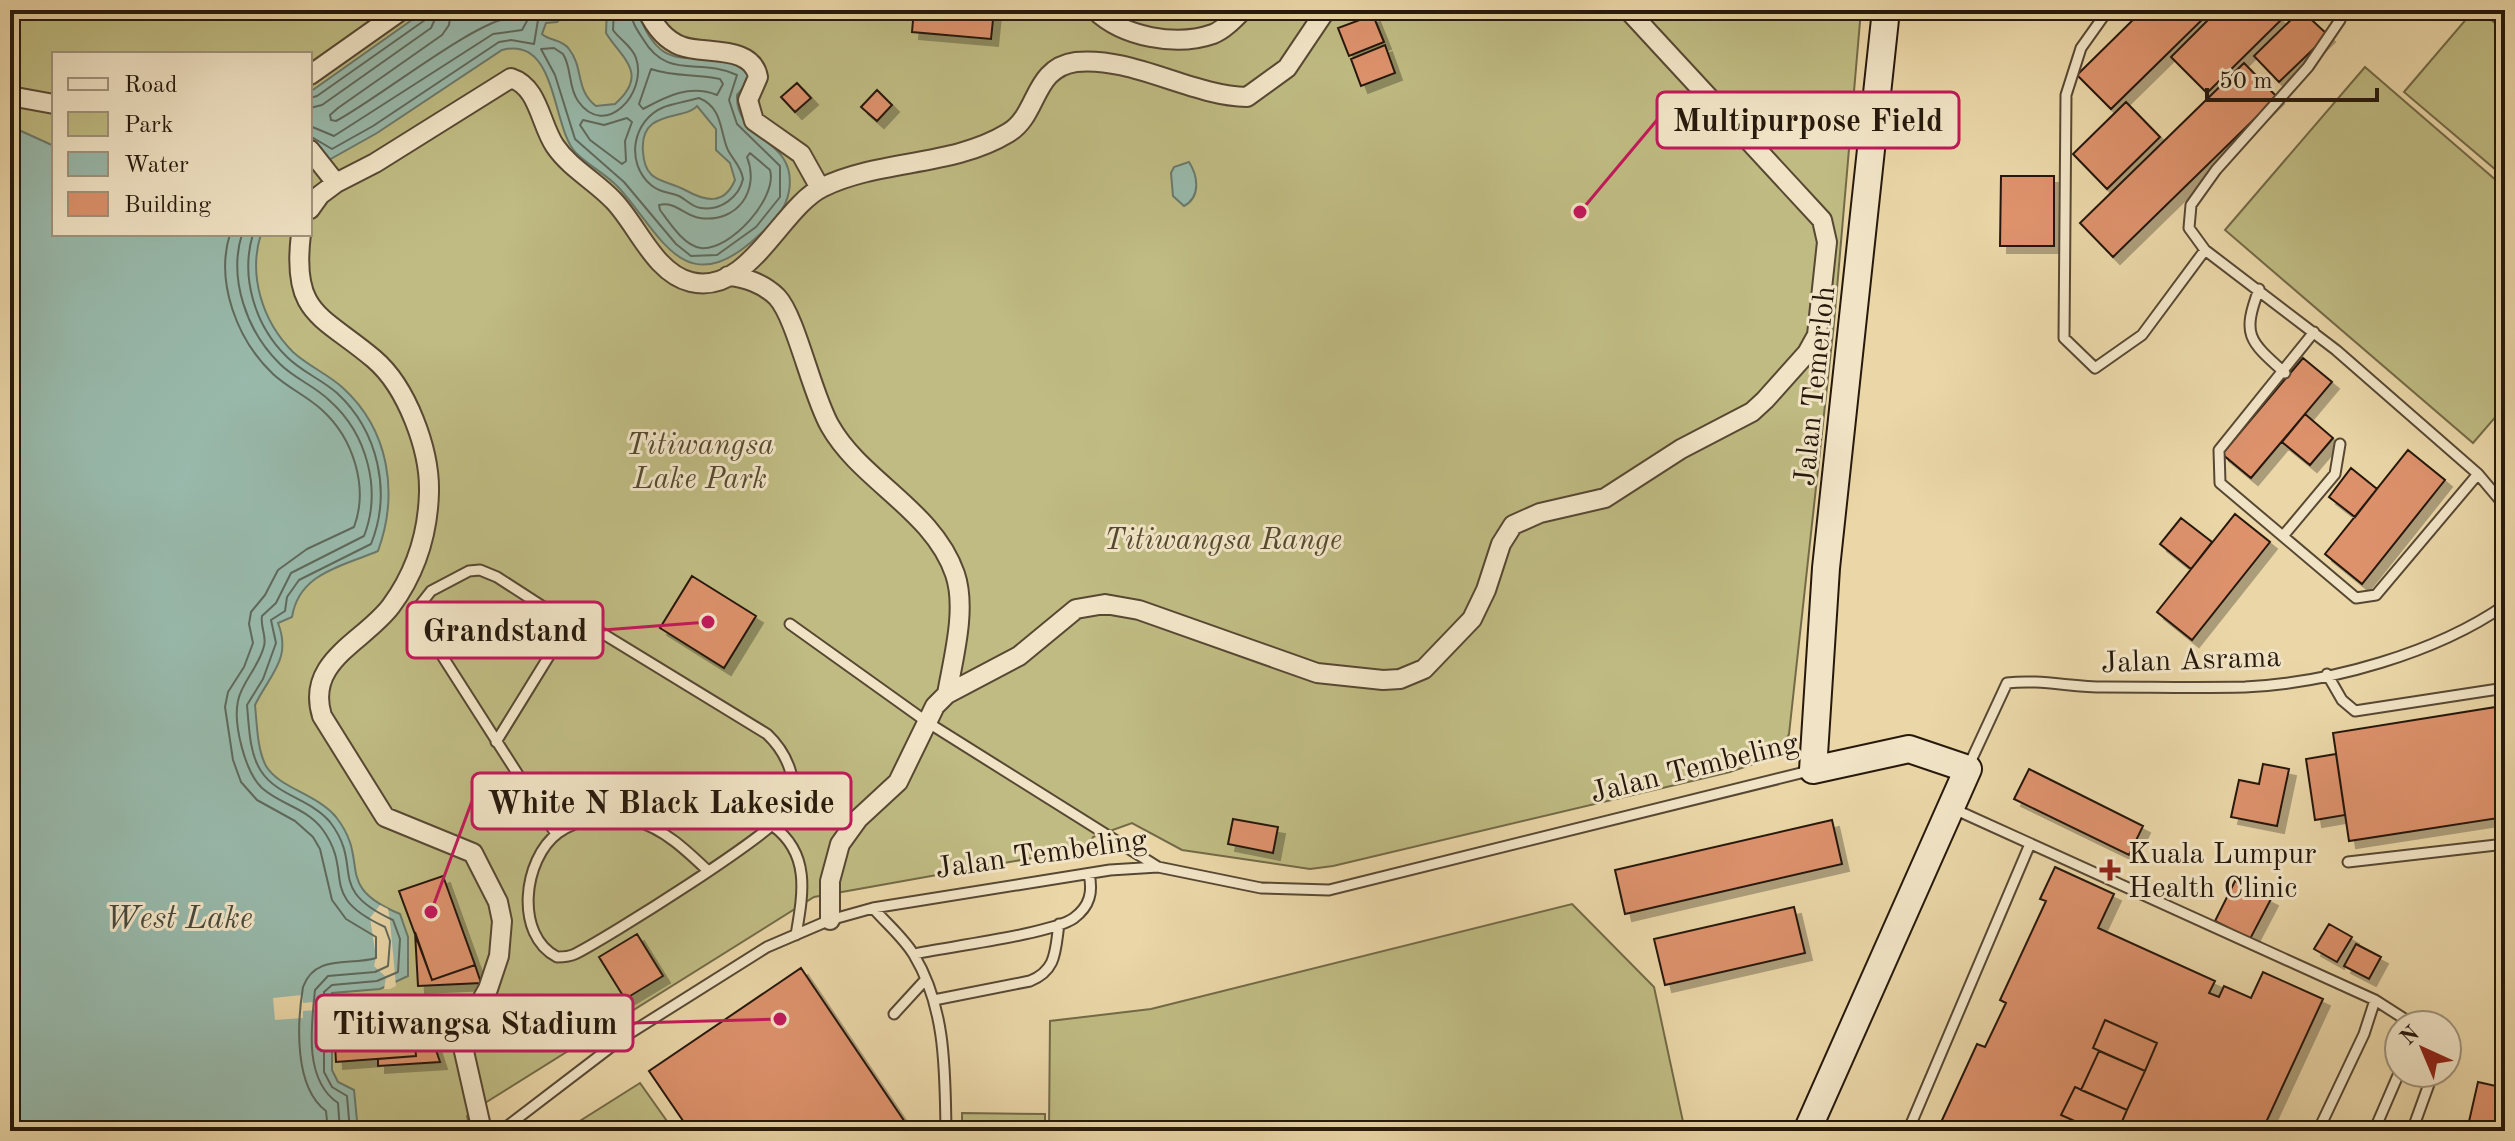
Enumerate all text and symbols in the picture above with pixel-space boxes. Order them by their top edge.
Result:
legend [52,52,312,236]
scale bar [2207,52,2377,102]
text: 50 m [2219,70,2273,94]
text: Road [124,74,177,98]
callout: Multipurpose Field [1657,92,1959,148]
text: Multipurpose Field [1673,107,1943,139]
text: Park [124,114,173,138]
text: Water [124,154,189,178]
text: Building [124,194,211,218]
street label: Jalan Temerloh [1791,285,1841,488]
park label: Titiwangsa Lake Park [626,431,774,495]
park label: Titiwangsa Range [1104,526,1342,556]
callout: Grandstand [407,602,603,658]
text: Grandstand [423,617,587,649]
street label: Jalan Asrama [2100,643,2282,679]
street label: Jalan Tembeling [1587,729,1802,809]
callout: White N Black Lakeside [472,773,851,829]
text: White N Black Lakeside [487,789,835,821]
street label: Jalan Tembeling [934,825,1149,885]
place label: Kuala Lumpur Health Clinic [2128,840,2317,904]
marker: Kuala Lumpur Health Clinic [2099,859,2121,881]
water label: West Lake [105,904,253,936]
callout: Titiwangsa Stadium [316,995,633,1051]
north arrow [2383,1009,2463,1089]
text: Titiwangsa Stadium [332,1010,618,1042]
text: N [2397,1022,2424,1050]

